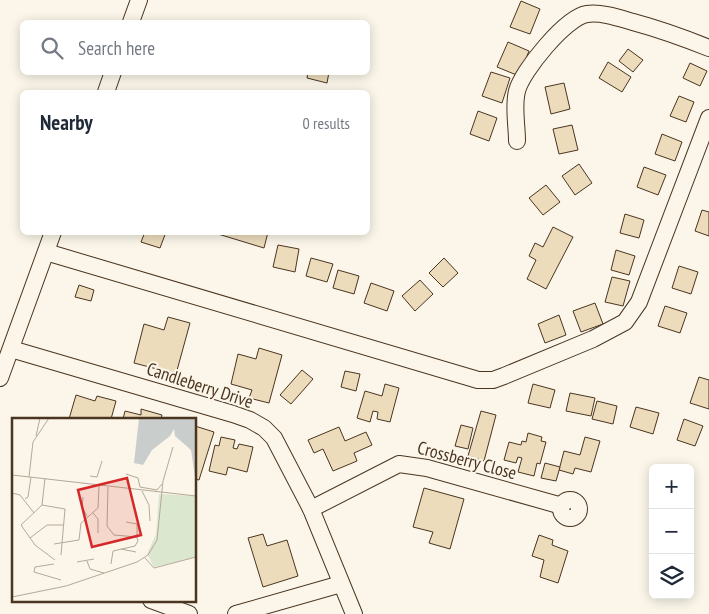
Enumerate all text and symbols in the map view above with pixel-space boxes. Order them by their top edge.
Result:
search box [20,20,370,75]
icon: search [38,34,66,62]
text: Search here [78,36,155,60]
text: Nearby [40,109,93,136]
text: 0 results [303,113,350,133]
street label: Candleberry Drive [144,357,256,413]
inset map [12,418,196,602]
street label: Crossberry Close [415,436,519,484]
map controls [649,464,694,599]
button: + [649,464,694,509]
button: − [649,509,694,554]
button: layers [649,554,694,599]

